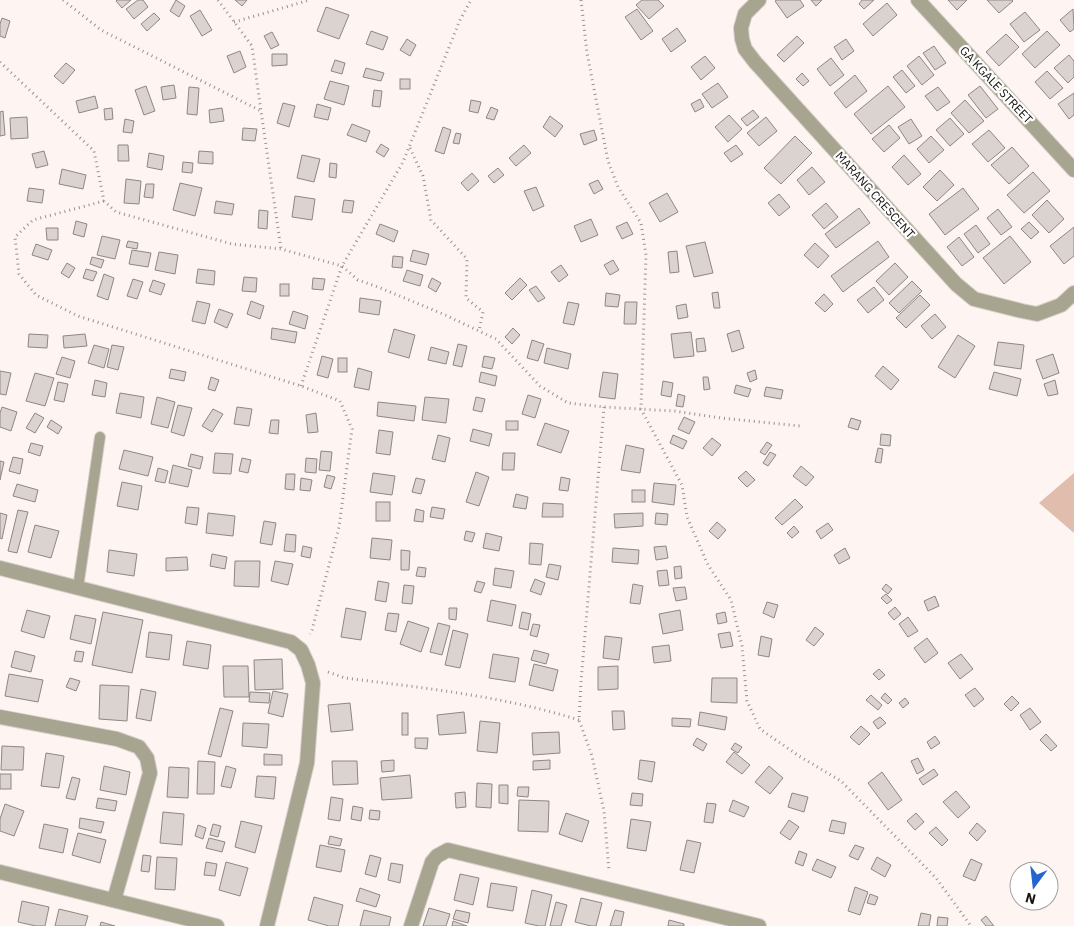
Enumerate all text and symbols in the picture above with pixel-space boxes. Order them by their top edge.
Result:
street label: GA KGALE STREET [957,43,1036,127]
street label: MARANG CRESCENT [833,148,918,241]
north arrow [1009,861,1059,911]
text: N [1023,889,1038,909]

